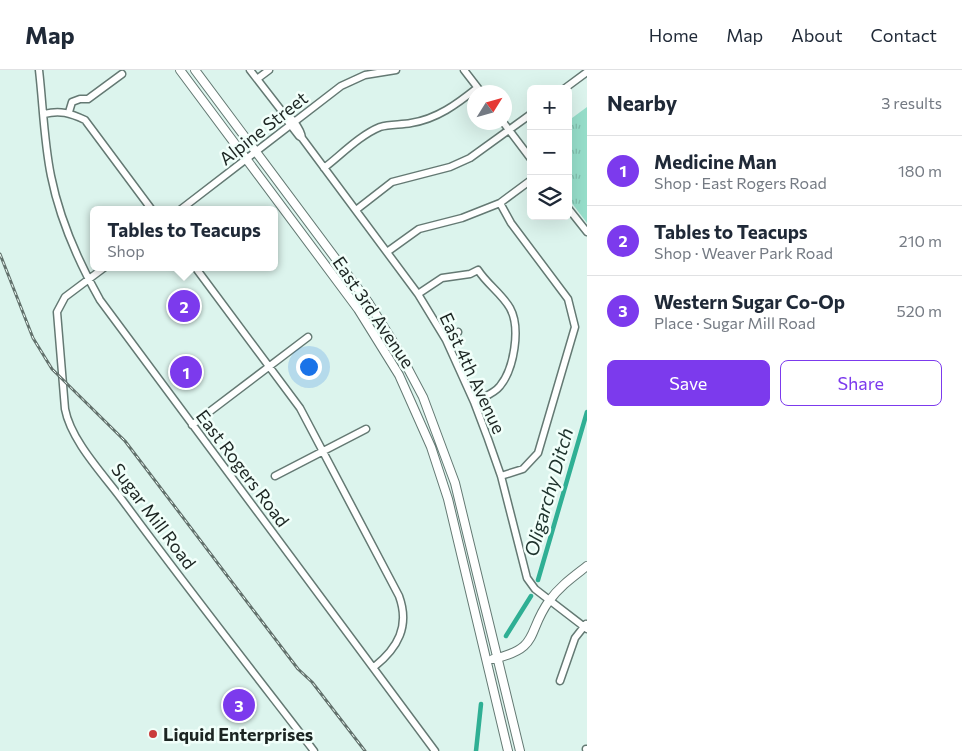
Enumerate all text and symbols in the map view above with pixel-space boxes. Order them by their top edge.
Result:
text: Map [25,20,75,49]
text: Home [649,24,698,46]
text: Map [726,24,763,46]
text: About [791,24,843,46]
text: Contact [871,24,937,46]
north arrow [467,85,512,130]
map controls [527,85,572,220]
button: + [527,85,572,130]
street label: Alpine Street [214,87,312,169]
text: Nearby [607,90,677,115]
text: 3 results [881,93,942,112]
button: − [527,130,572,175]
text: Medicine Man [654,150,777,173]
text: 1 [619,161,627,180]
text: 180 m [898,161,942,180]
text: Shop · East Rogers Road [654,173,827,192]
button: layers [527,175,572,220]
popup [90,206,278,271]
text: Tables to Teacups [107,218,261,241]
text: Tables to Teacups [654,220,808,243]
text: 2 [618,231,628,250]
text: 210 m [899,231,942,250]
text: Shop [107,241,145,260]
text: Shop · Weaver Park Road [654,243,833,262]
street label: East 3rd Avenue [329,252,419,372]
pin: 2 [168,287,200,325]
text: Western Sugar Co-Op [654,290,845,313]
text: 3 [618,301,628,320]
text: 520 m [897,301,942,320]
street label: East 4th Avenue [435,309,511,437]
text: Place · Sugar Mill Road [654,313,815,332]
pin: 1 [170,353,202,391]
your location [296,354,322,380]
button: Save [607,360,770,406]
button: Share [780,360,942,406]
street label: East Rogers Road [192,405,294,531]
water label: Oligarchy Ditch [519,425,577,559]
street label: Sugar Mill Road [107,459,201,573]
pin: 3 [223,686,255,724]
place label: Liquid Enterprises [163,723,313,745]
marker: Liquid Enterprises [147,728,159,740]

